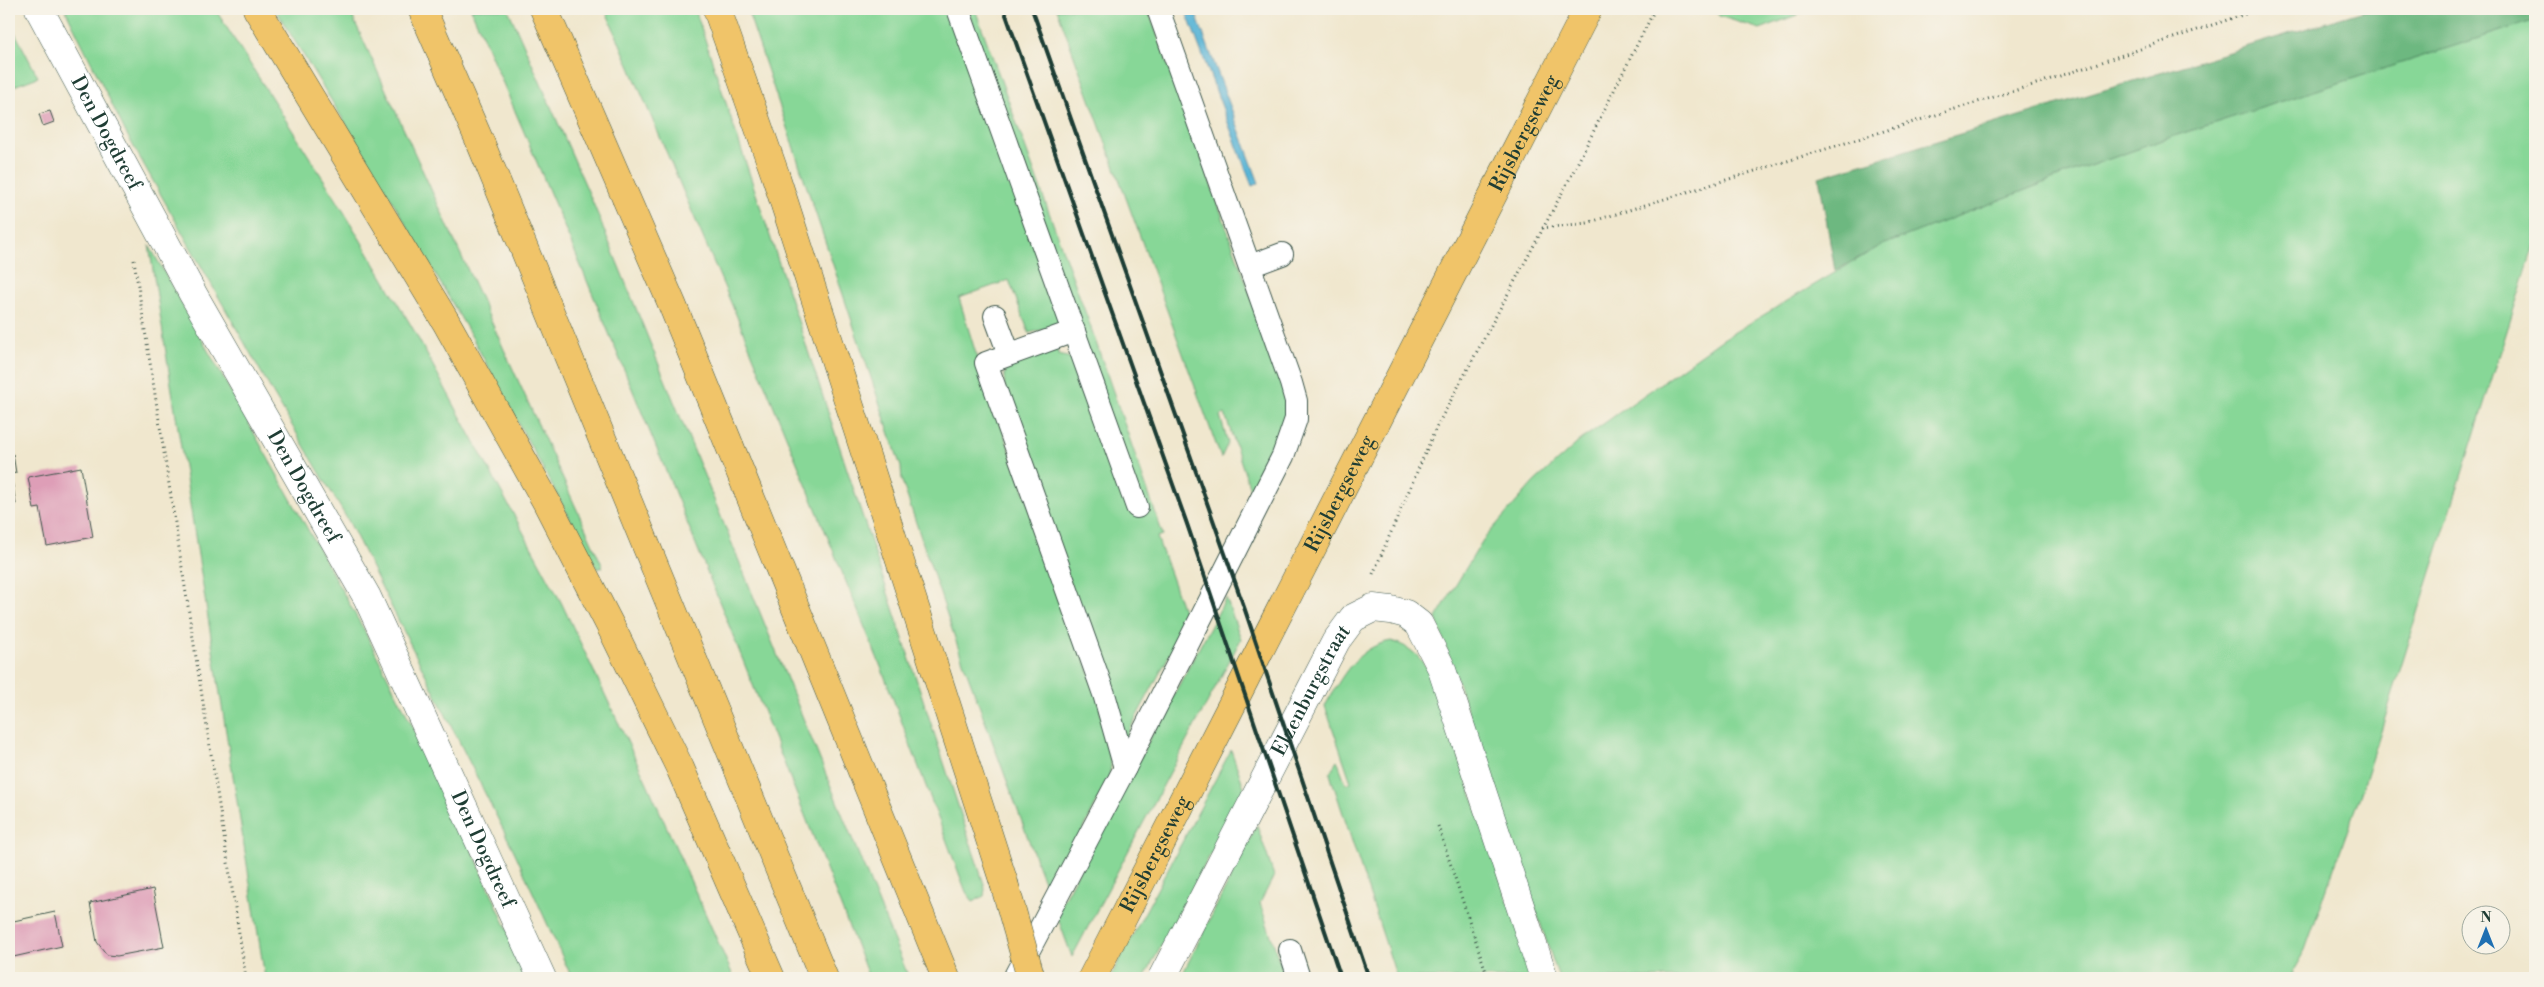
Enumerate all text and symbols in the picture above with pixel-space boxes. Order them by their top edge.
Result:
street label: Rijsbergseweg [1484,70,1565,196]
street label: Den Dogdreef [65,72,147,195]
street label: Den Dogdreef [261,426,346,548]
street label: Rijsbergseweg [1299,430,1381,557]
street label: Elzenburgstraat [1266,620,1356,760]
street label: Den Dogdreef [445,787,521,913]
street label: Rijsbergseweg [1115,791,1196,917]
north arrow [2462,904,2512,954]
text: N [2480,909,2492,927]

